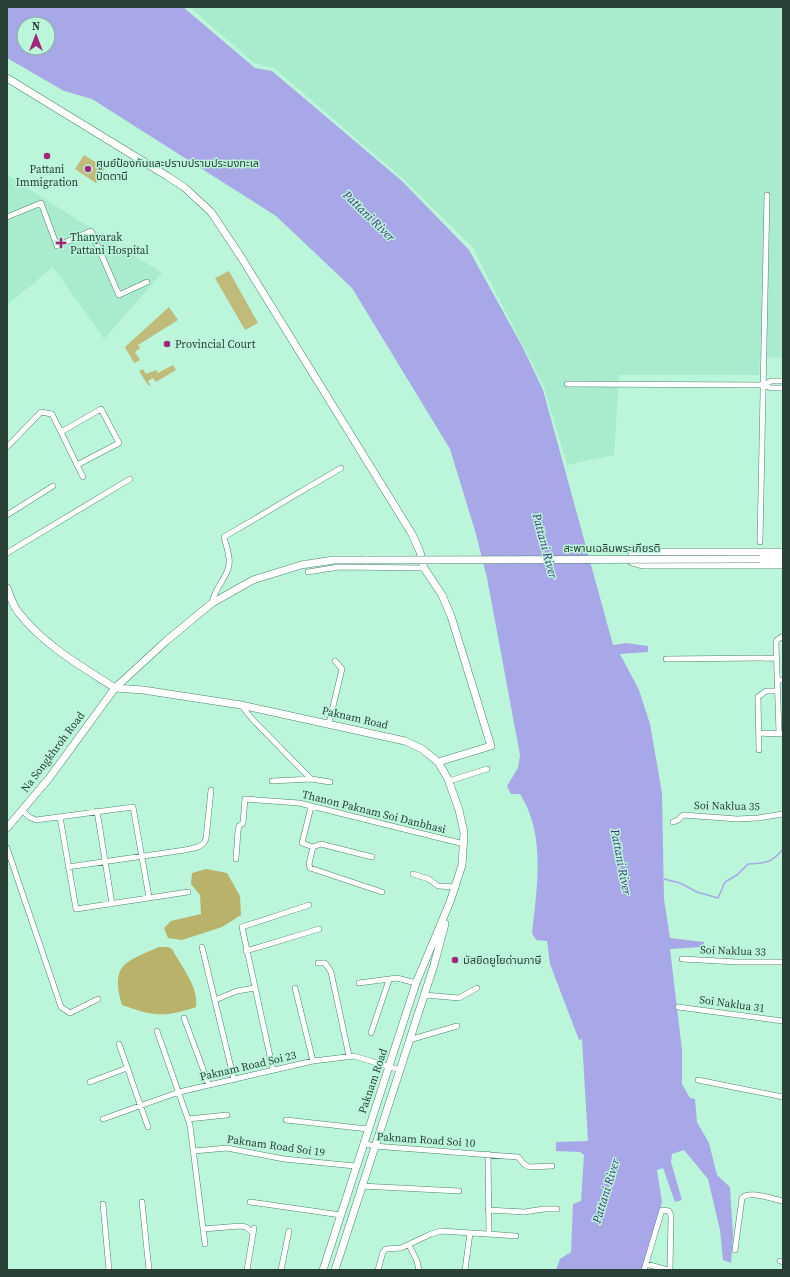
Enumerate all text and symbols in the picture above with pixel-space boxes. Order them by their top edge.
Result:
north arrow [16,16,56,56]
text: N [32,19,40,34]
marker: Pattani Immigration [42,151,52,161]
place label: ศูนย์ป้องกันและปราบปรามประมงทะเล ปัตตานี [96,156,259,184]
place label: Pattani Immigration [16,162,79,190]
marker: ศูนย์ป้องกันและปราบปรามประมงทะเล ปัตตานี [83,164,93,174]
water label: Pattani River [339,186,399,246]
place label: Thanyarak Pattani Hospital [70,230,149,258]
marker: Thanyarak Pattani Hospital [55,237,67,249]
place label: Provincial Court [175,337,256,352]
marker: Provincial Court [162,339,172,349]
water label: Pattani River [528,511,562,581]
street label: สะพานเฉลิมพระเกียรติ [563,541,661,556]
street label: Paknam Road [320,703,390,733]
street label: Na Songkhroh Road [18,708,89,795]
street label: Thanon Paknam Soi Danbhasi [301,787,447,837]
street label: Soi Naklua 35 [694,798,761,814]
water label: Pattani River [607,827,635,897]
street label: Soi Naklua 33 [700,942,767,960]
place label: มัสยิดยูโยด่านภาษี [463,953,542,968]
marker: มัสยิดยูโยด่านภาษี [450,955,460,965]
street label: Soi Naklua 31 [698,992,766,1016]
street label: Paknam Road [355,1046,391,1115]
street label: Paknam Road Soi 23 [198,1047,298,1084]
street label: Paknam Road Soi 10 [376,1129,476,1151]
street label: Paknam Road Soi 19 [226,1132,326,1160]
water label: Pattani River [588,1156,624,1226]

